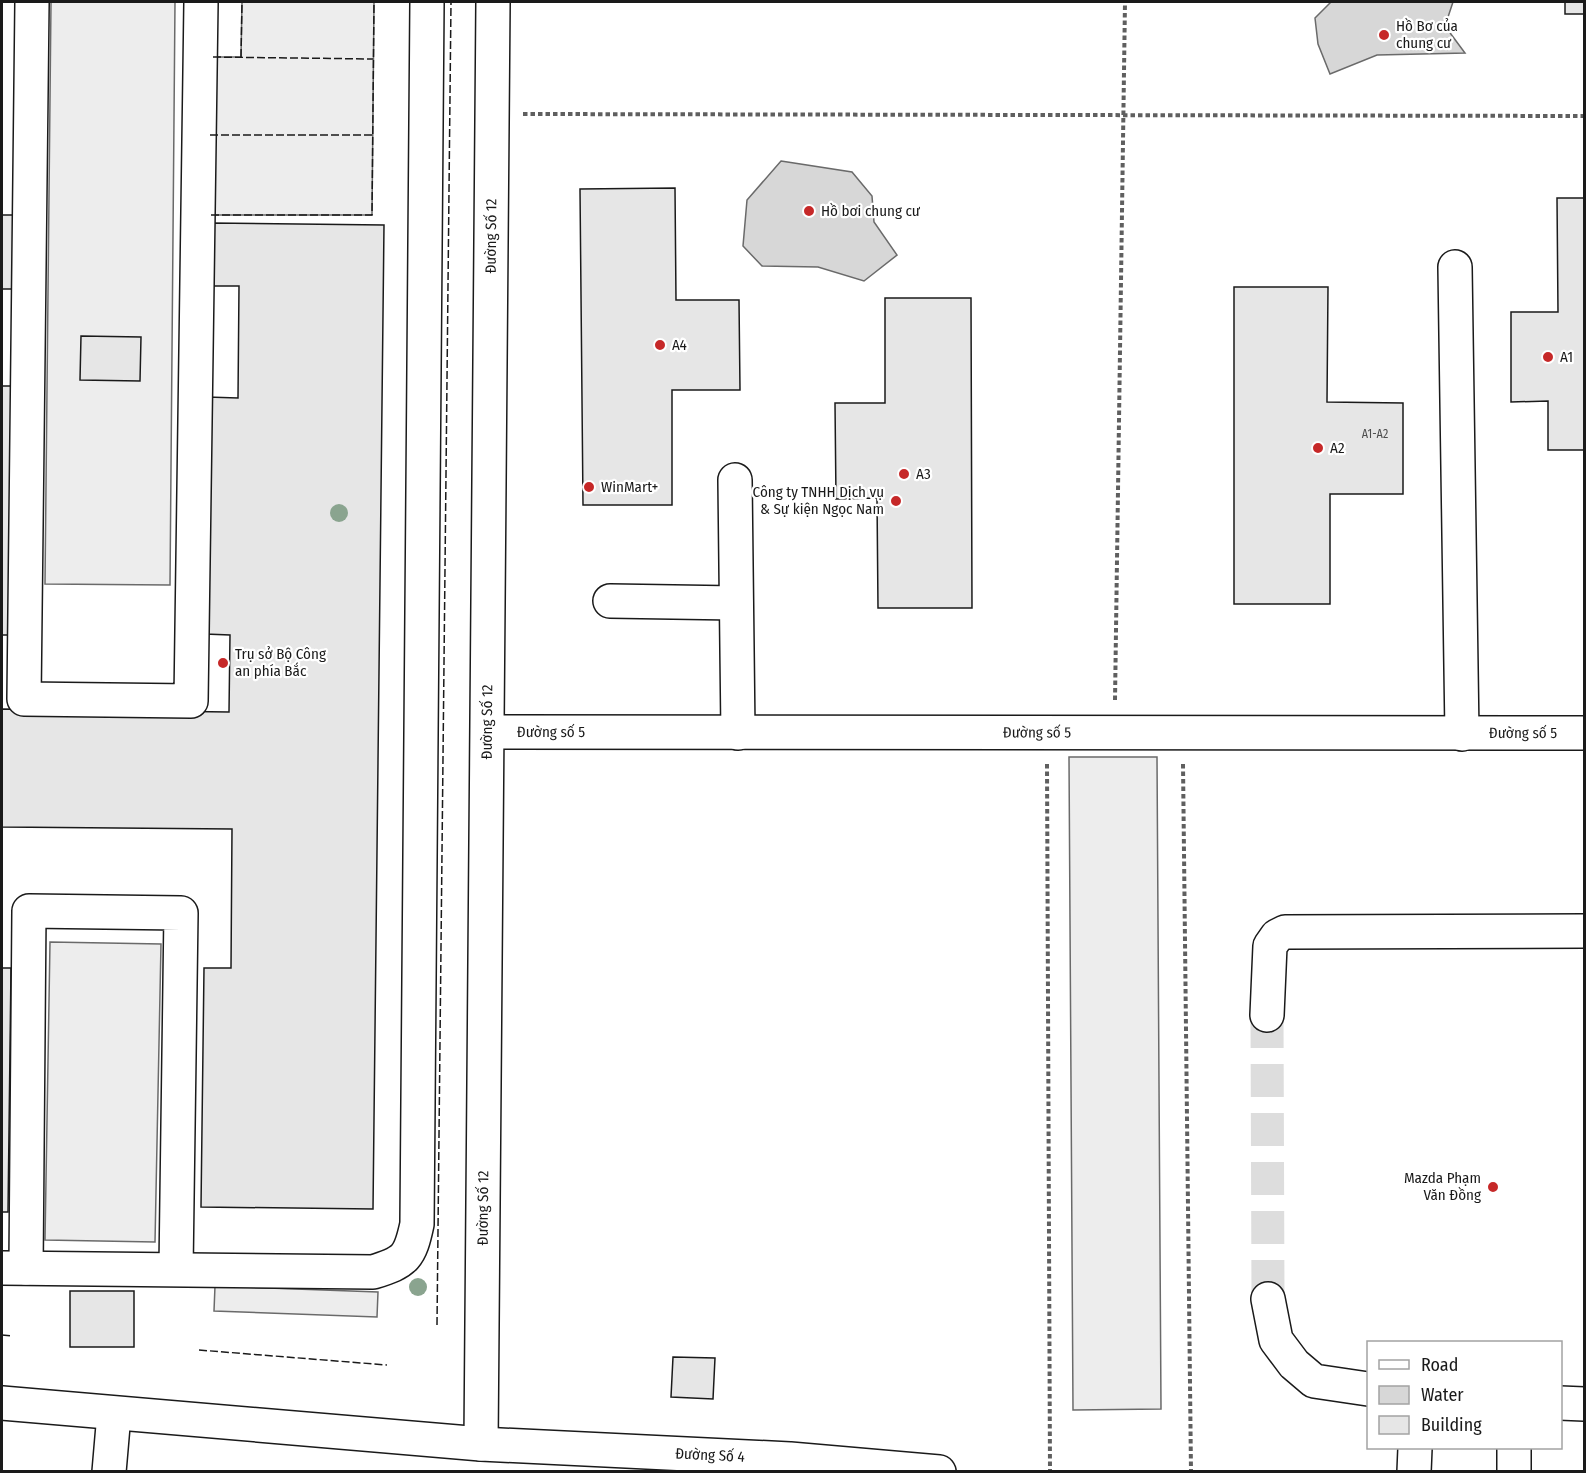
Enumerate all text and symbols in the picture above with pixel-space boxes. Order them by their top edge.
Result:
place label: Hồ Bơ của chung cư [1396,17,1458,52]
marker: Hồ Bơ của chung cư [1377,28,1391,42]
street label: Đường Số 12 [482,198,500,274]
place label: Hồ bơi chung cư [821,202,921,220]
marker: Hồ bơi chung cư [802,204,816,218]
place label: A4 [672,336,687,354]
marker: A4 [653,338,667,352]
place label: A1 [1560,348,1573,366]
marker: A1 [1541,350,1555,364]
house number: A1-A2 [1362,427,1388,441]
place label: A2 [1330,439,1345,457]
marker: A2 [1311,441,1325,455]
place label: A3 [916,465,931,483]
marker: A3 [897,467,911,481]
place label: WinMart+ [601,478,658,496]
marker: WinMart+ [582,480,596,494]
place label: Công ty TNHH Dịch vụ & Sự kiện Ngọc Nam [753,483,884,518]
marker: Công ty TNHH Dịch vụ & Sự kiện Ngọc Nam [889,494,903,508]
place label: Trụ sở Bộ Công an phía Bắc [235,645,326,680]
marker: Trụ sở Bộ Công an phía Bắc [216,656,230,670]
street label: Đường Số 12 [478,684,496,760]
street label: Đường số 5 [517,723,585,741]
street label: Đường số 5 [1003,723,1071,742]
street label: Đường số 5 [1489,724,1557,742]
place label: Mazda Phạm Văn Đồng [1404,1169,1481,1204]
street label: Đường Số 12 [474,1170,492,1246]
marker: Mazda Phạm Văn Đồng [1486,1180,1500,1194]
legend [1367,1341,1562,1449]
text: Road [1421,1354,1458,1376]
text: Water [1421,1384,1464,1406]
text: Building [1421,1414,1482,1436]
street label: Đường Số 4 [675,1444,745,1466]

